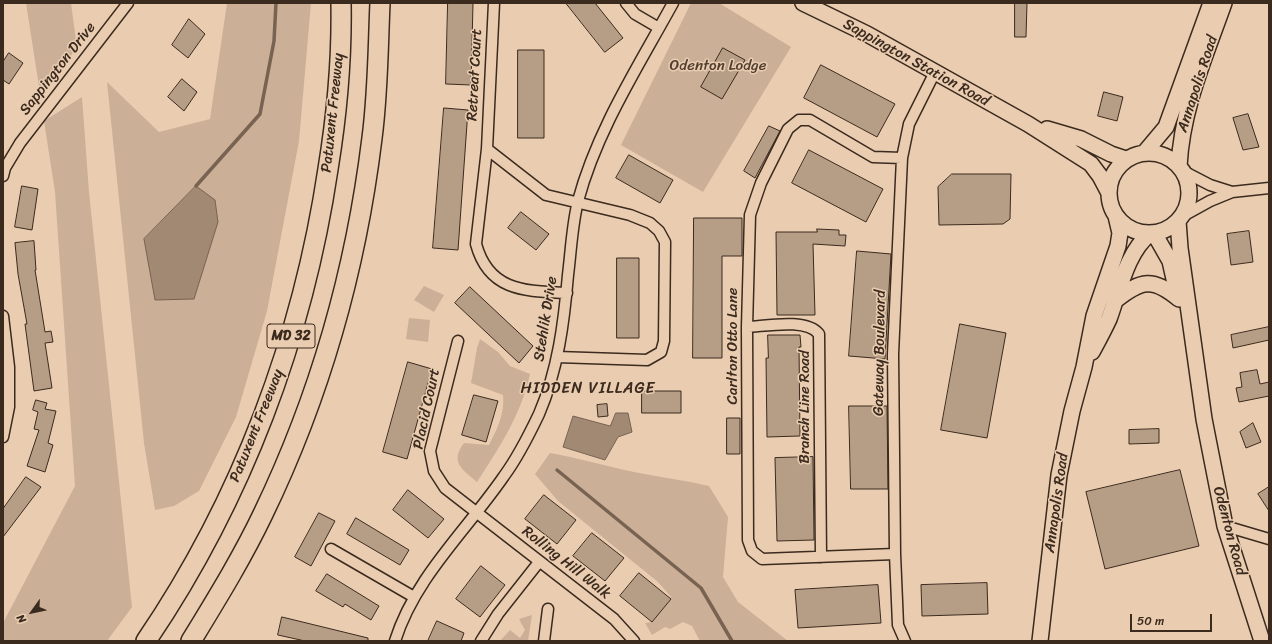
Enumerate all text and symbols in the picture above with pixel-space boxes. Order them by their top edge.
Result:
street label: Sappington Station Road [840,15,992,111]
street label: Sappington Drive [16,19,100,119]
street label: Retreat Court [464,28,486,122]
street label: Annapolis Road [1174,33,1222,135]
street label: Patuxent Freeway [318,52,348,174]
park label: Odenton Lodge [670,57,766,75]
street label: Stehlik Drive [530,275,562,363]
street label: Carlton Otto Lane [724,288,742,404]
street label: Gateway Boulevard [870,290,890,416]
road number: MD 32 [267,324,315,348]
street label: Branch Line Road [796,350,814,464]
street label: Patuxent Freeway [226,367,288,485]
street label: Placid Court [410,367,444,451]
district label: HIDDEN VILLAGE [521,379,655,399]
street label: Annapolis Road [1041,452,1073,554]
street label: Odenton Road [1209,485,1249,577]
street label: Rolling Hill Walk [518,523,614,603]
north arrow [12,592,52,632]
scale bar [1132,606,1214,632]
text: N [11,610,32,627]
text: 50 m [1137,610,1164,632]

